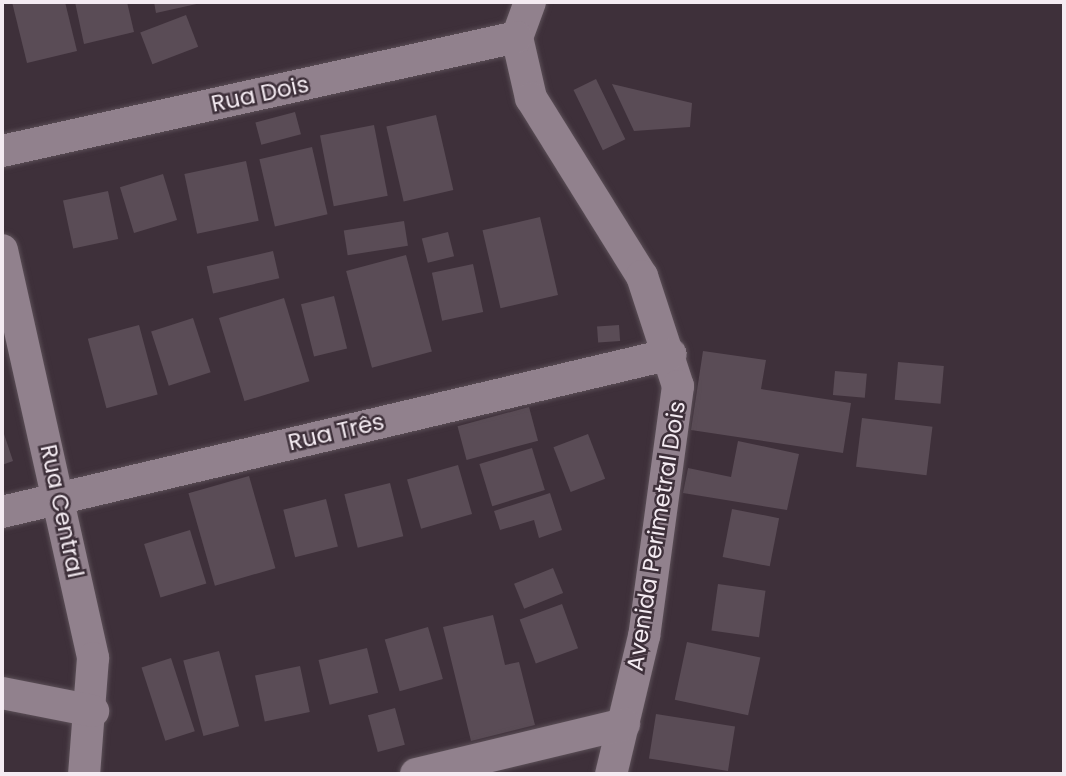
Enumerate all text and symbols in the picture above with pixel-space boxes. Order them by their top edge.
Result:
street label: Rua Dois [209,70,311,118]
street label: Avenida Perimetral Dois [621,399,691,673]
street label: Rua Três [285,408,387,456]
street label: Rua Central [34,442,90,580]

